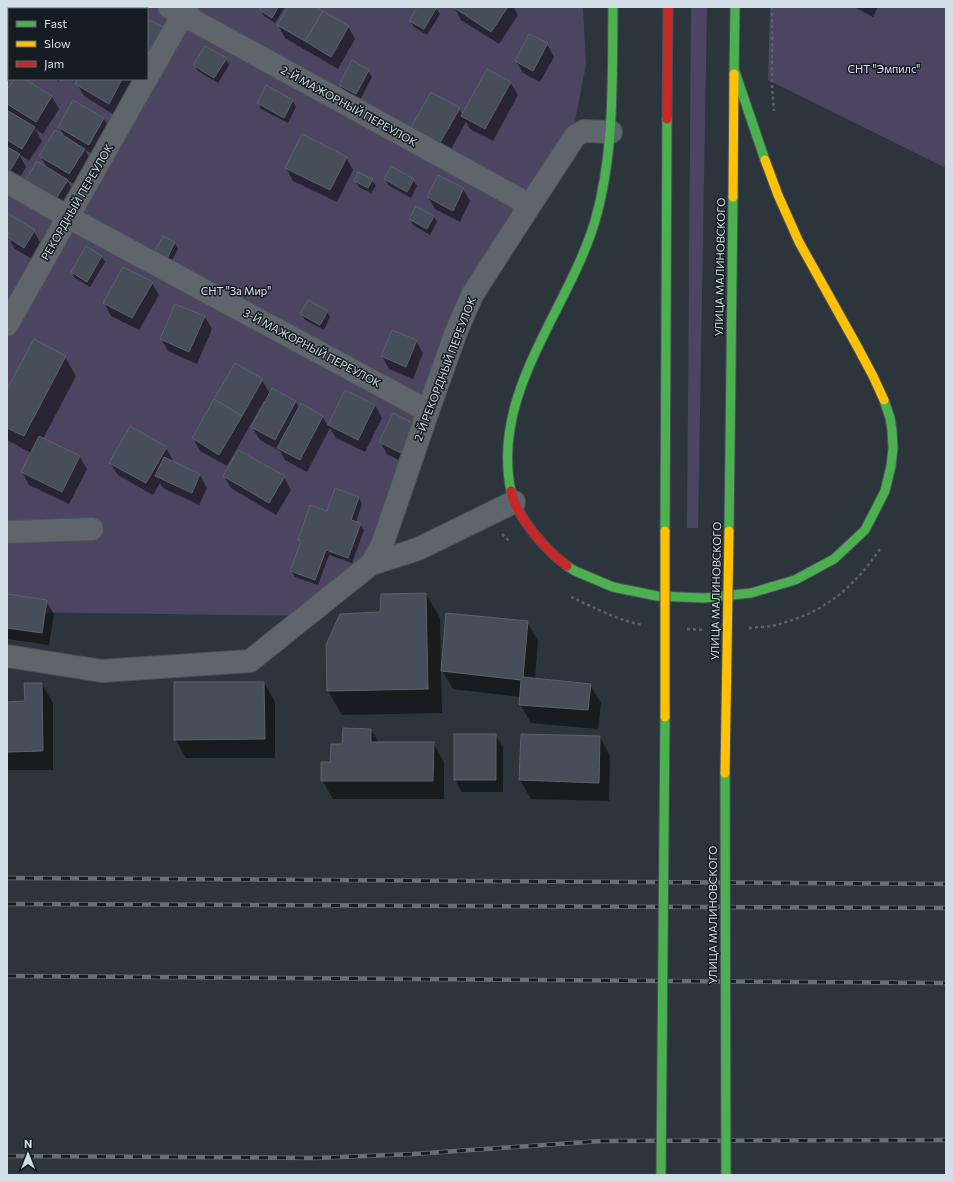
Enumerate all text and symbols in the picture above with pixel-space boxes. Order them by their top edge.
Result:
legend [8,8,148,80]
text: Fast [44,16,67,30]
text: Slow [44,36,71,50]
text: Jam [44,56,64,71]
street label: 2-Й МАЖОРНЫЙ ПЕРЕУЛОК [279,62,421,149]
park label: СНТ "Эмпилс" [848,62,920,75]
street label: РЕКОРДНЫЙ ПЕРЕУЛОК [37,140,116,262]
street label: УЛИЦА МАЛИНОВСКОГО [712,198,727,336]
park label: СНТ "За Мир" [201,284,271,297]
street label: 2-Й РЕКОРДНЫЙ ПЕРЕУЛОК [410,294,478,443]
street label: 3-Й МАЖОРНЫЙ ПЕРЕУЛОК [241,305,384,390]
street label: УЛИЦА МАЛИНОВСКОГО [708,522,723,660]
street label: УЛИЦА МАЛИНОВСКОГО [706,846,719,984]
north arrow [8,1134,48,1174]
text: N [24,1137,32,1150]

